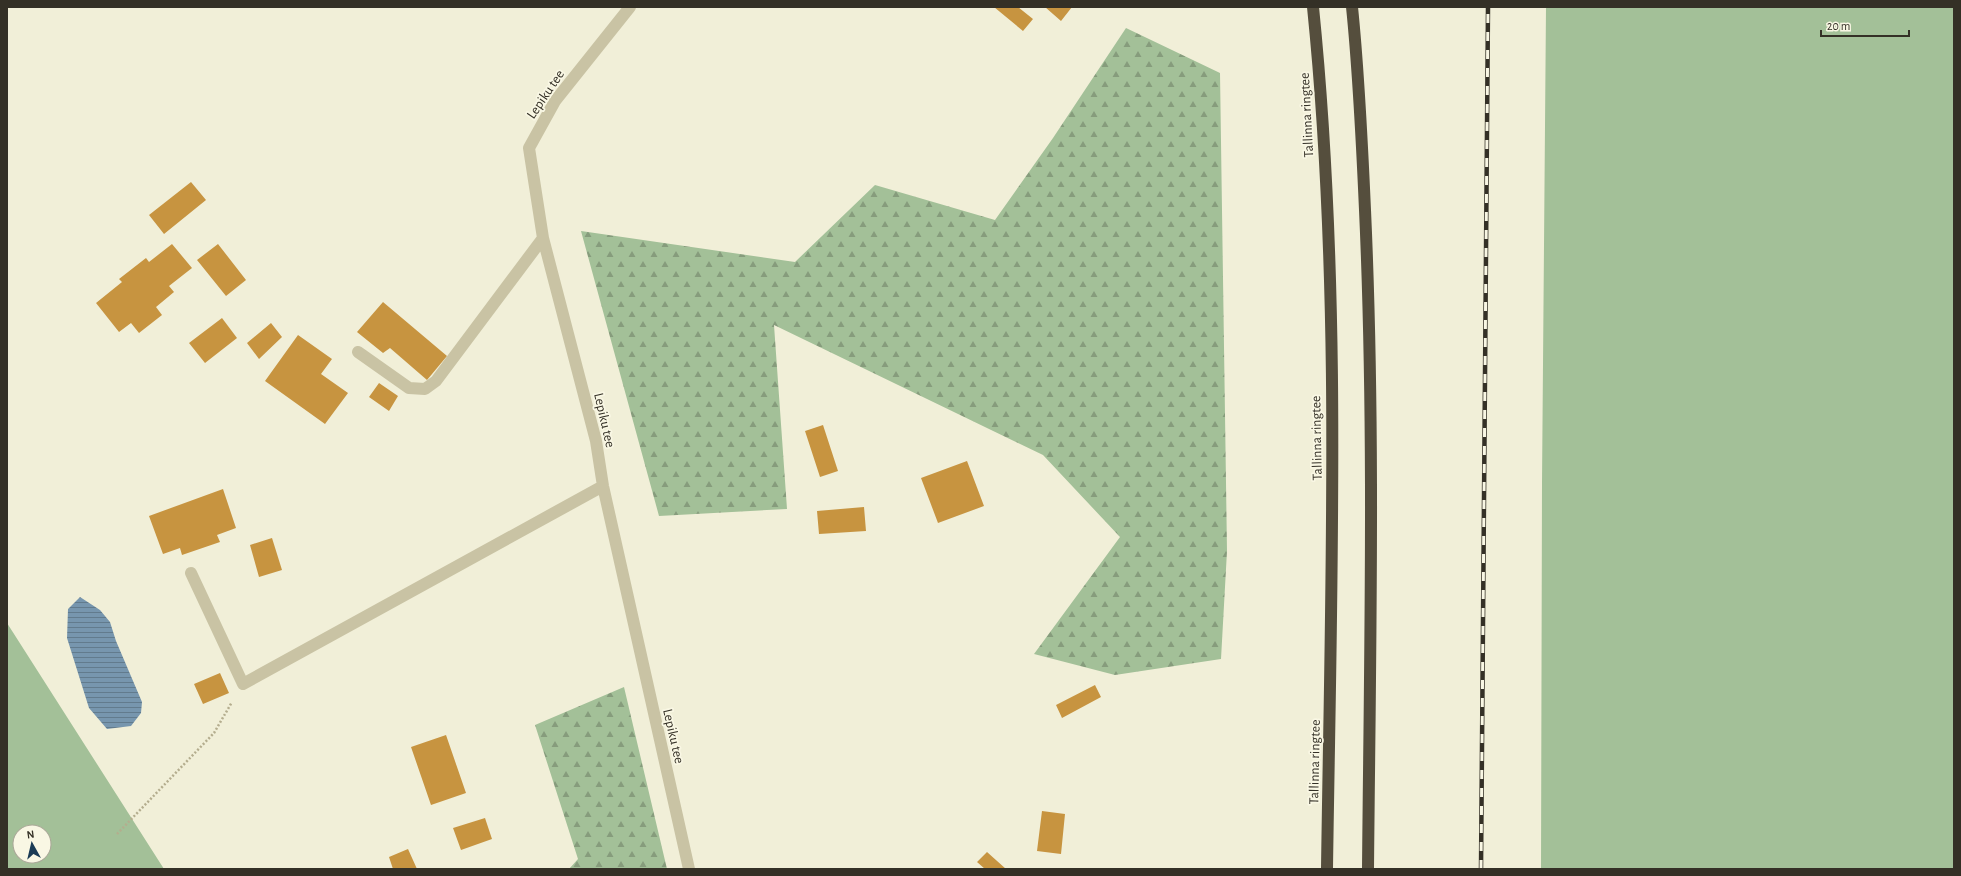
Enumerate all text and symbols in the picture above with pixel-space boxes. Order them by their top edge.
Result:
scale bar [1821,12,1909,38]
text: 20 m [1827,20,1850,32]
street label: Lepiku tee [524,68,567,122]
street label: Tallinna ringtee [1298,72,1316,158]
street label: Lepiku tee [591,392,617,449]
street label: Tallinna ringtee [1309,395,1325,481]
street label: Lepiku tee [660,708,686,765]
street label: Tallinna ringtee [1307,719,1323,805]
north arrow [12,824,52,864]
text: N [26,829,35,841]

